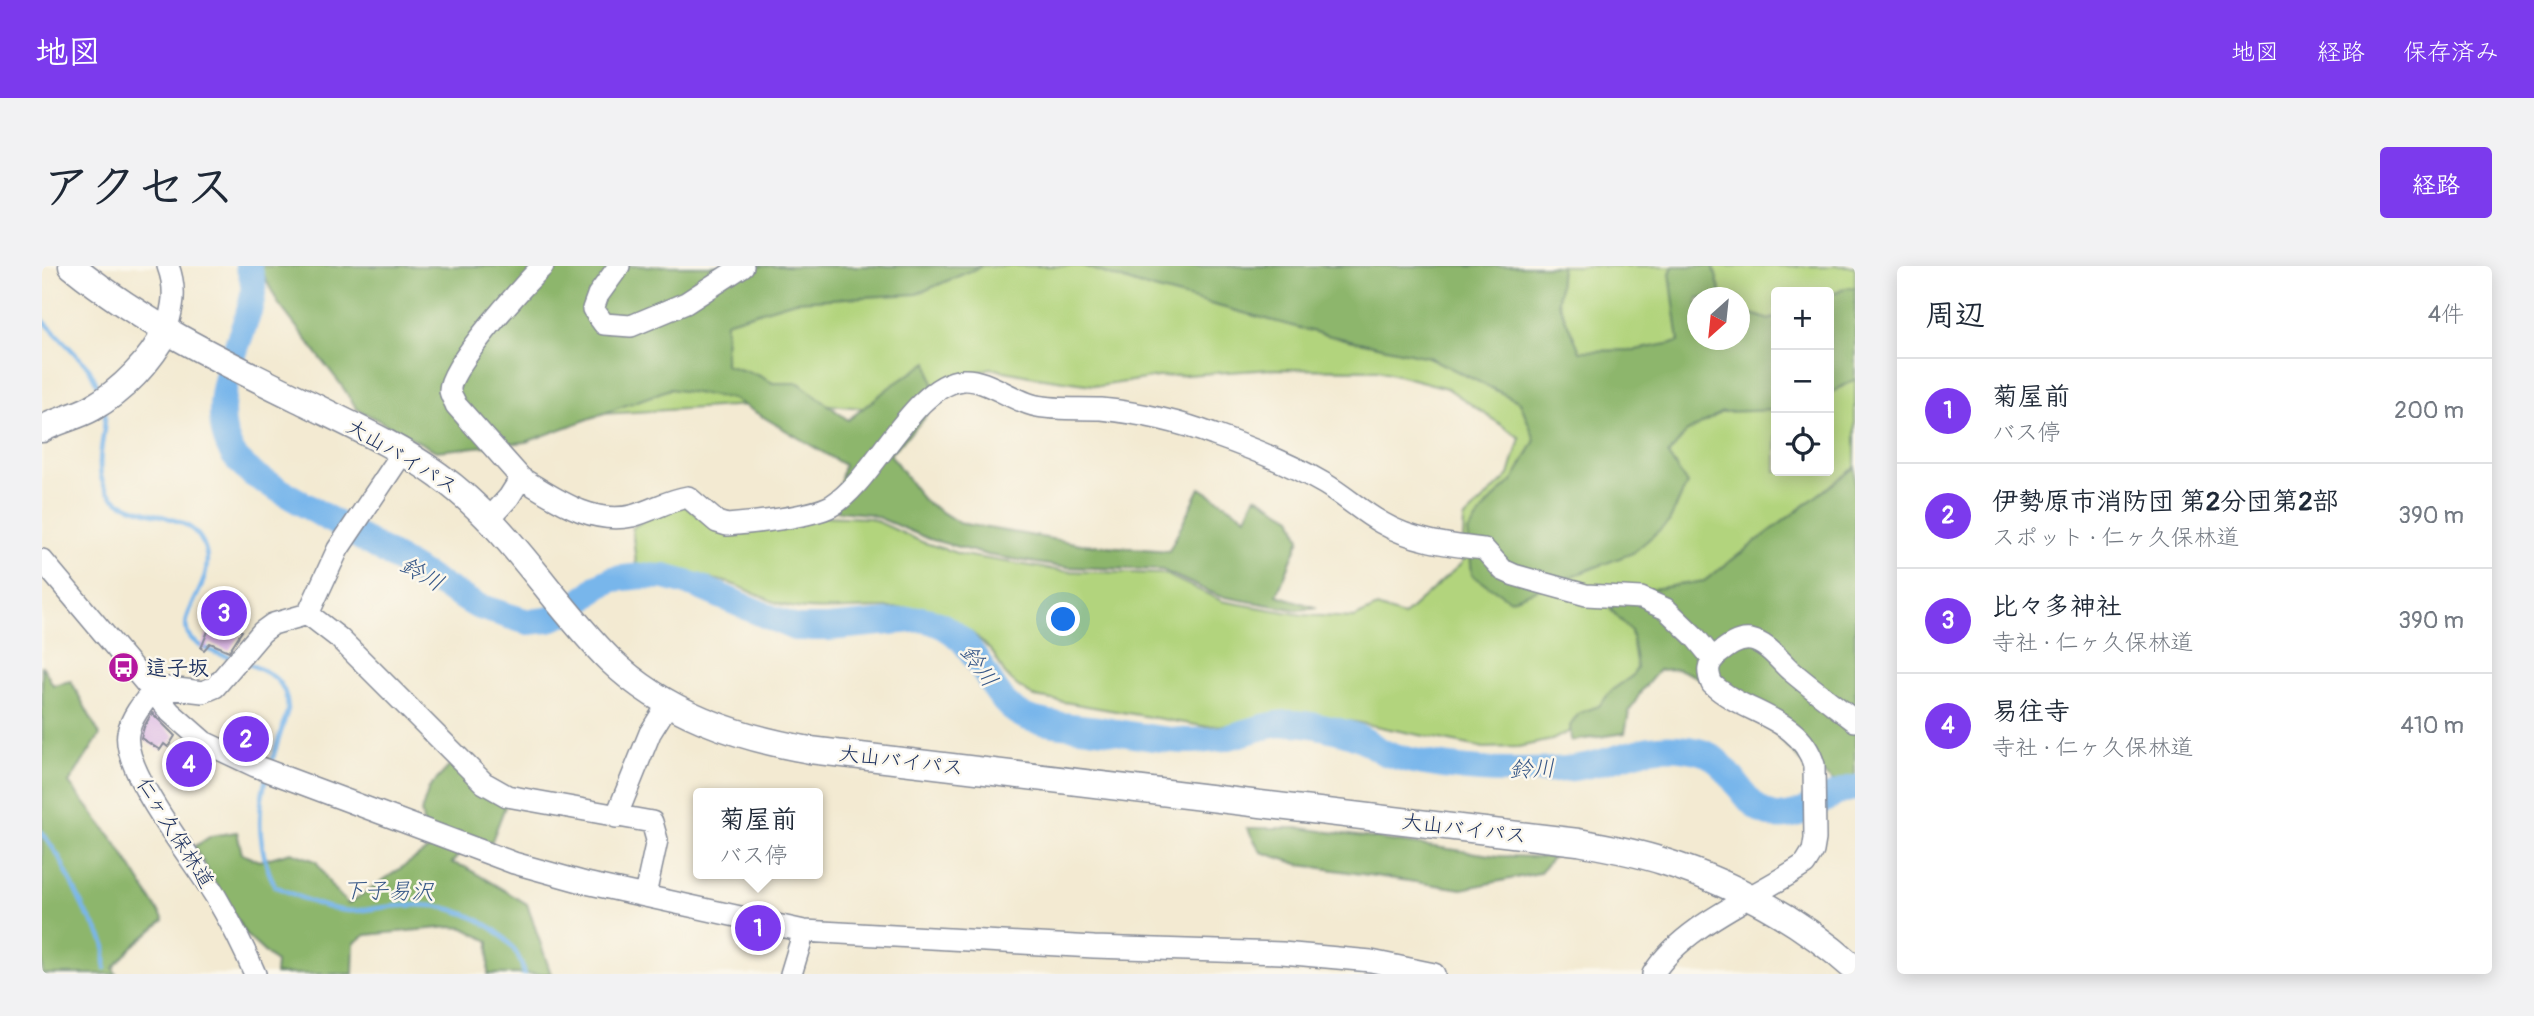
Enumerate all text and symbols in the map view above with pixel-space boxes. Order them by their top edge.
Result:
text: 地図 [35,32,101,73]
text: 地図 [2231,38,2279,67]
text: 経路 [2317,38,2365,67]
text: 保存済み [2403,38,2499,67]
button: 経路 [2380,147,2492,218]
text: アクセス [42,157,235,218]
north arrow [1687,287,1750,350]
map controls [1771,287,1834,476]
button: + [1771,287,1834,350]
text: 周辺 [1925,297,1985,334]
text: 4件 [2428,300,2464,329]
button: − [1771,350,1834,413]
text: 菊屋前 [1992,381,2070,413]
text: 1 [1944,396,1953,425]
text: 200 m [2394,396,2464,425]
street label: 大山バイパス [341,413,463,501]
button: locate [1771,413,1834,476]
text: バス停 [1992,418,2061,447]
text: 伊勢原市消防団 第2分団第2部 [1992,486,2339,518]
text: 2 [1942,501,1954,530]
text: 390 m [2398,501,2464,530]
text: スポット · 仁ヶ久保林道 [1992,523,2239,552]
water label: 鈴川 [395,550,449,598]
pin: 3 [201,587,247,639]
text: 比々多神社 [1992,591,2122,623]
your location [1046,602,1080,636]
text: 3 [1942,606,1954,635]
text: 390 m [2398,606,2464,635]
text: 寺社 · 仁ヶ久保林道 [1992,628,2193,657]
water label: 鈴川 [954,639,1004,693]
bus stop icon: 這子坂 [106,651,140,685]
place label: 這子坂 [146,655,209,682]
text: 易往寺 [1992,696,2070,728]
text: 4 [1941,711,1955,740]
text: 410 m [2401,711,2464,740]
pin: 2 [223,713,269,765]
text: 寺社 · 仁ヶ久保林道 [1992,733,2193,762]
pin: 4 [166,738,212,790]
street label: 大山バイパス [837,740,965,782]
water label: 鈴川 [1509,754,1555,784]
street label: 仁ヶ久保林道 [130,772,220,894]
popup [693,788,823,879]
text: 菊屋前 [719,804,797,836]
street label: 大山バイパス [1400,808,1528,850]
text: バス停 [719,841,788,870]
water label: 下子易沢 [342,876,435,906]
pin: 1 [735,902,781,954]

